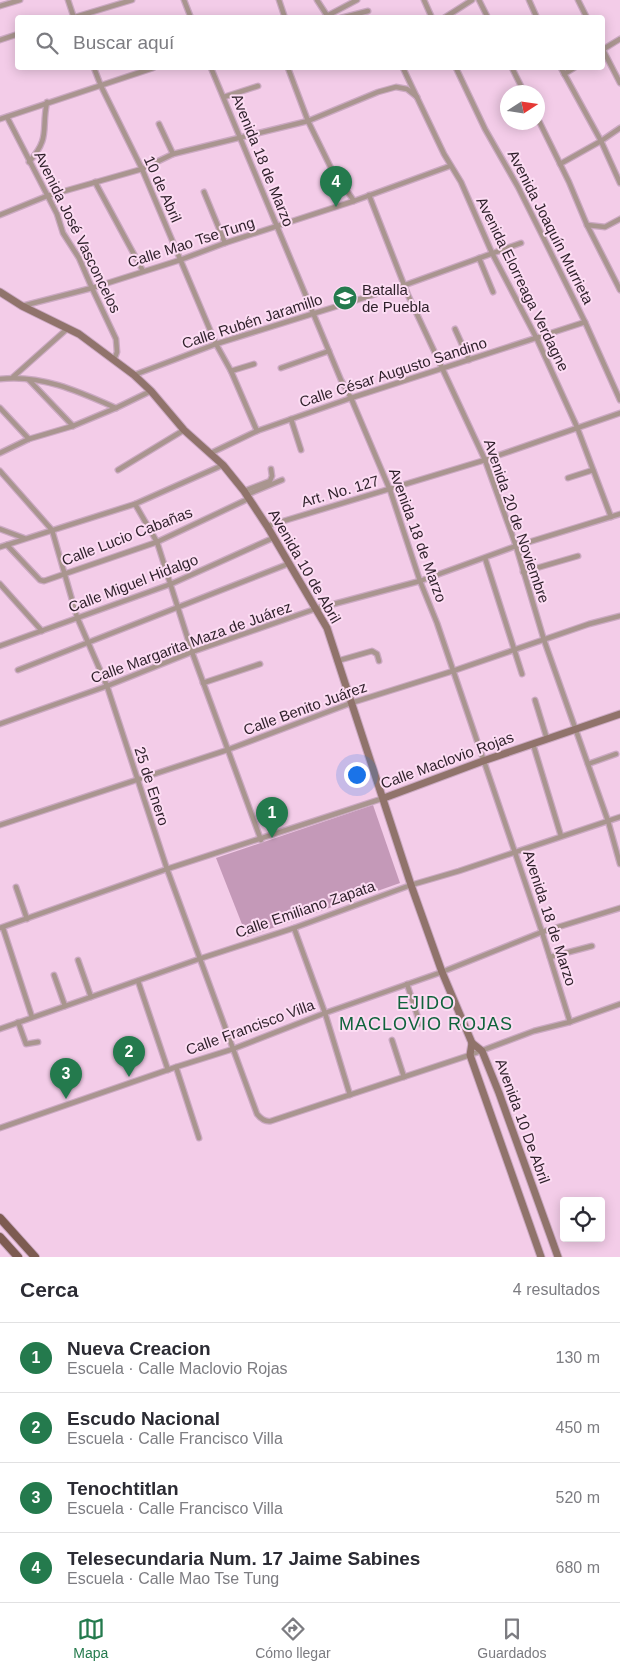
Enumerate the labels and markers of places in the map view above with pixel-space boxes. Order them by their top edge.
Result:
pin: 4 [320,166,352,207]
place label: Batalla de Puebla [362,281,430,315]
school or university icon: Batalla de Puebla [332,285,358,311]
pin: 1 [256,797,288,838]
pin: 2 [113,1036,145,1077]
pin: 3 [50,1058,82,1099]

